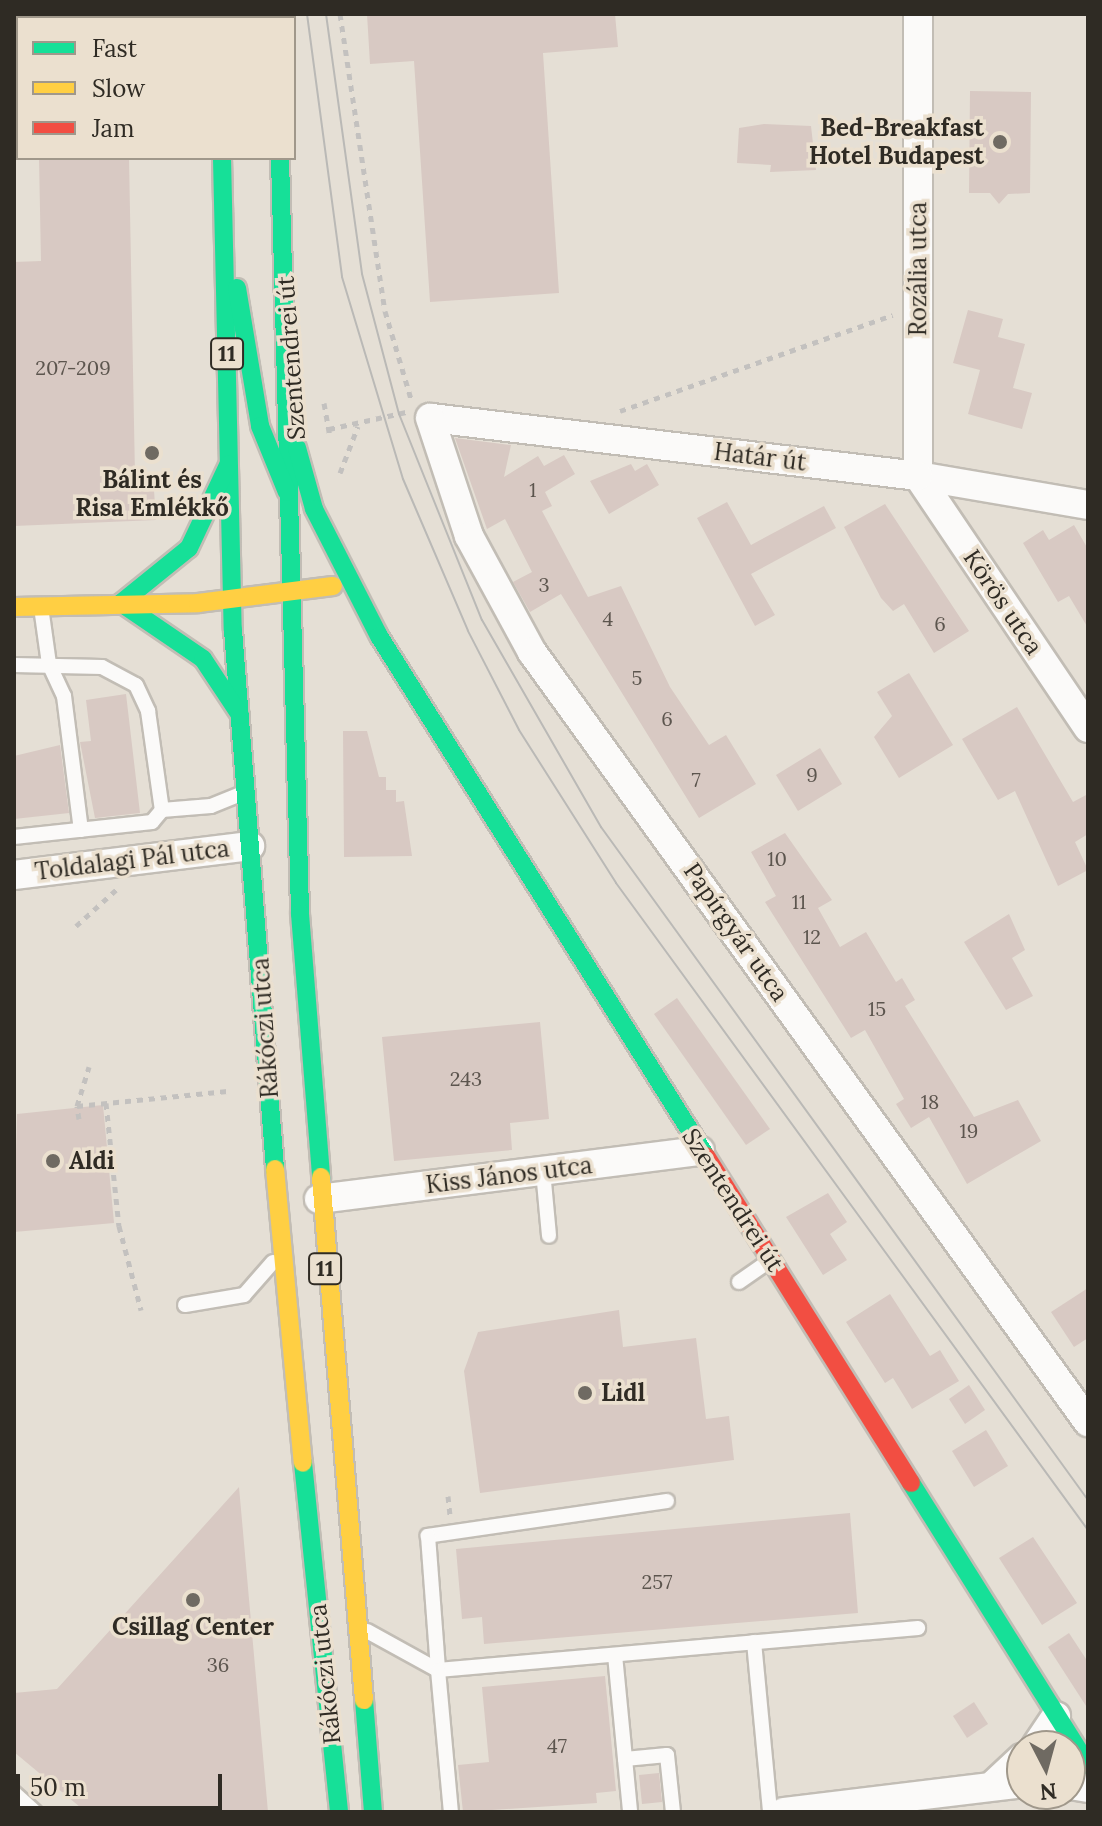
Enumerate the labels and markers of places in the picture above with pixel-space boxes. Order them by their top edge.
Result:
place label: Bed-Breakfast Hotel Budapest [809,114,984,170]
marker: Bed-Breakfast Hotel Budapest [991,133,1009,151]
marker: Bálint és Risa Emlékkő [143,444,161,462]
place label: Bálint és Risa Emlékkő [75,466,229,522]
place label: Aldi [69,1147,115,1175]
marker: Aldi [44,1152,62,1170]
place label: Lidl [601,1379,645,1407]
marker: Lidl [576,1384,594,1402]
marker: Csillag Center [184,1591,202,1609]
place label: Csillag Center [112,1613,274,1641]

